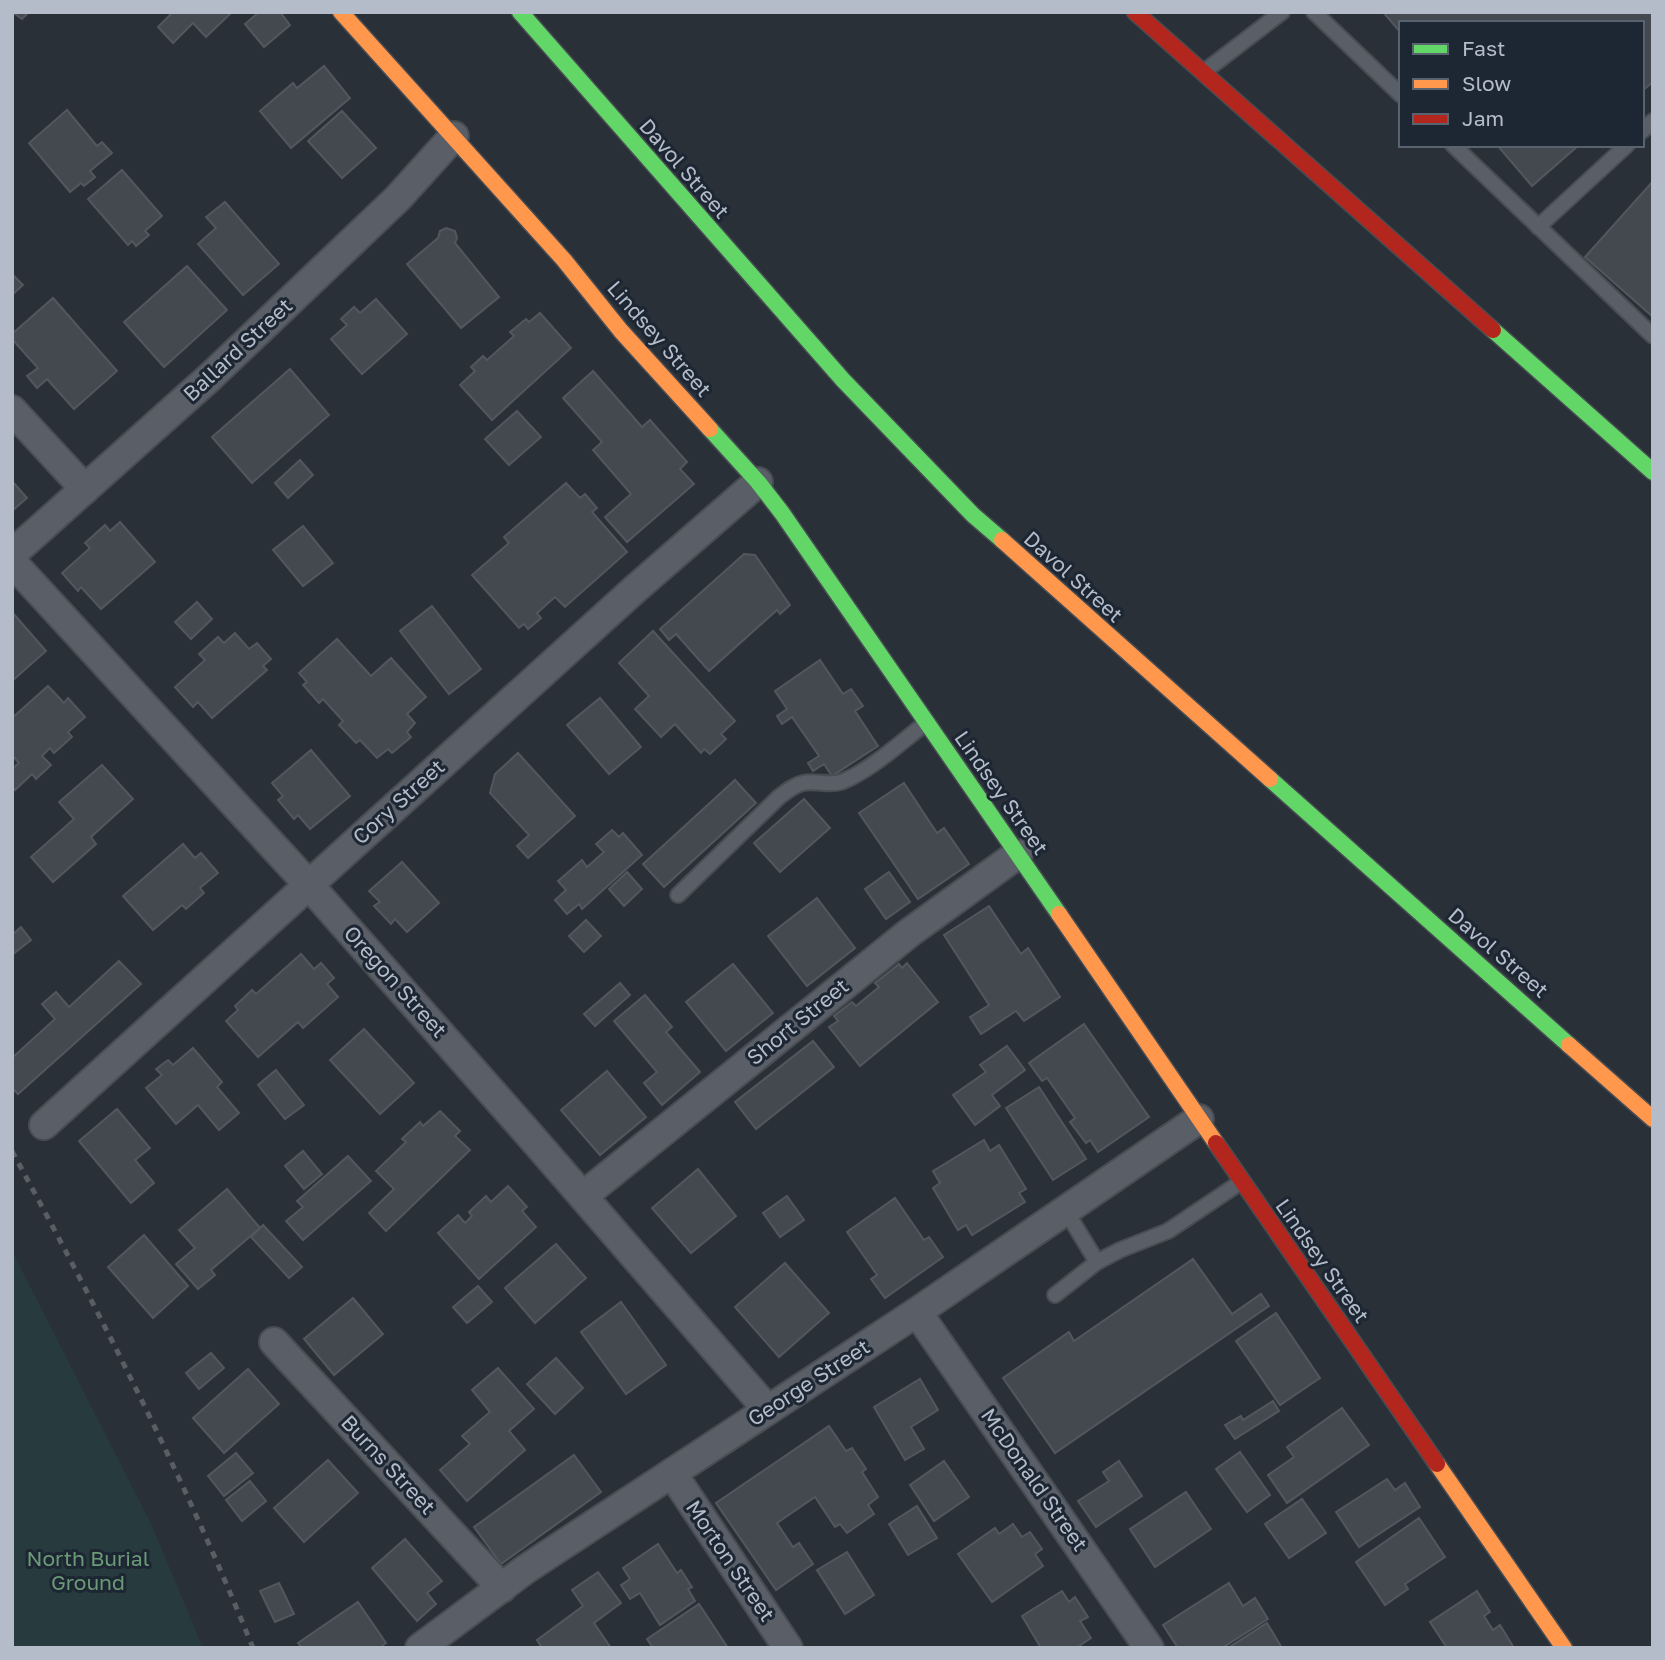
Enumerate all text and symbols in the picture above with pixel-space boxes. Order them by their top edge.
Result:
legend [1399,21,1644,147]
text: Fast [1462,35,1505,61]
text: Slow [1462,70,1511,96]
text: Jam [1462,105,1504,131]
street label: Davol Street [634,113,735,224]
street label: Lindsey Street [602,275,717,402]
street label: Ballard Street [177,292,297,406]
street label: Davol Street [1019,525,1129,627]
street label: Lindsey Street [949,725,1054,859]
street label: Cory Street [347,753,450,849]
street label: Davol Street [1443,902,1554,1003]
street label: Oregon Street [339,920,453,1043]
street label: Short Street [741,972,853,1070]
street label: Lindsey Street [1270,1193,1375,1327]
street label: George Street [743,1333,874,1431]
street label: McDonald Street [976,1403,1094,1556]
street label: Burns Street [336,1409,441,1519]
street label: Morton Street [681,1495,781,1626]
park label: North Burial Ground [27,1545,149,1595]

